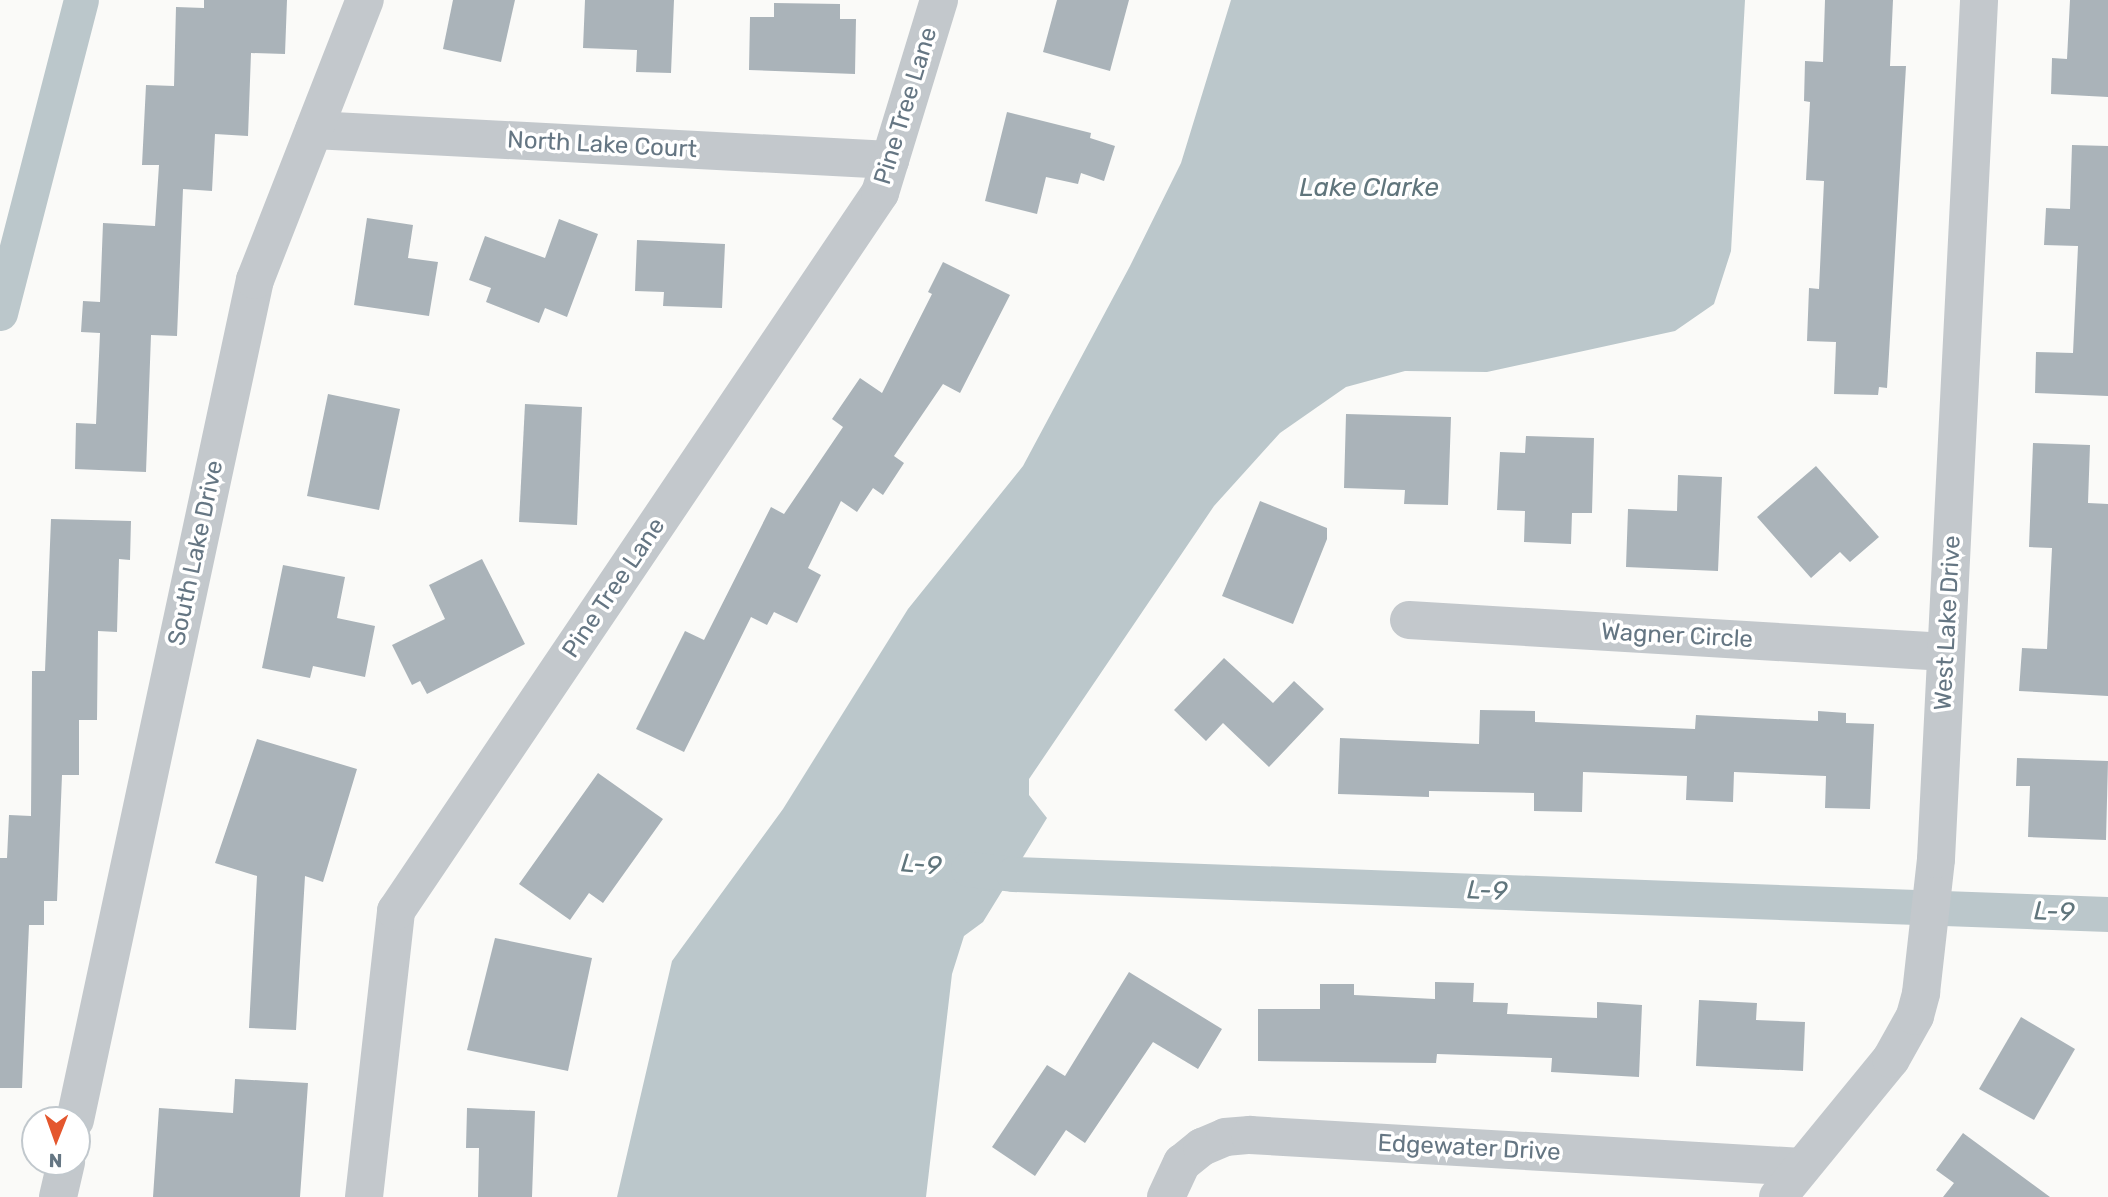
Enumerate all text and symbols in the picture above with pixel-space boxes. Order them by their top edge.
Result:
street label: Pine Tree Lane [868,24,944,188]
street label: North Lake Court [506,126,698,164]
water label: Lake Clarke [1299,172,1439,204]
street label: South Lake Drive [162,458,230,648]
street label: Pine Tree Lane [556,512,672,664]
street label: West Lake Drive [1929,535,1967,711]
street label: Wagner Circle [1600,618,1754,654]
water label: L-9 [899,848,943,882]
water label: L-9 [1466,875,1508,907]
water label: L-9 [2033,896,2075,928]
north arrow [21,1106,91,1176]
street label: Edgewater Drive [1377,1129,1561,1167]
text: N [49,1149,63,1172]

